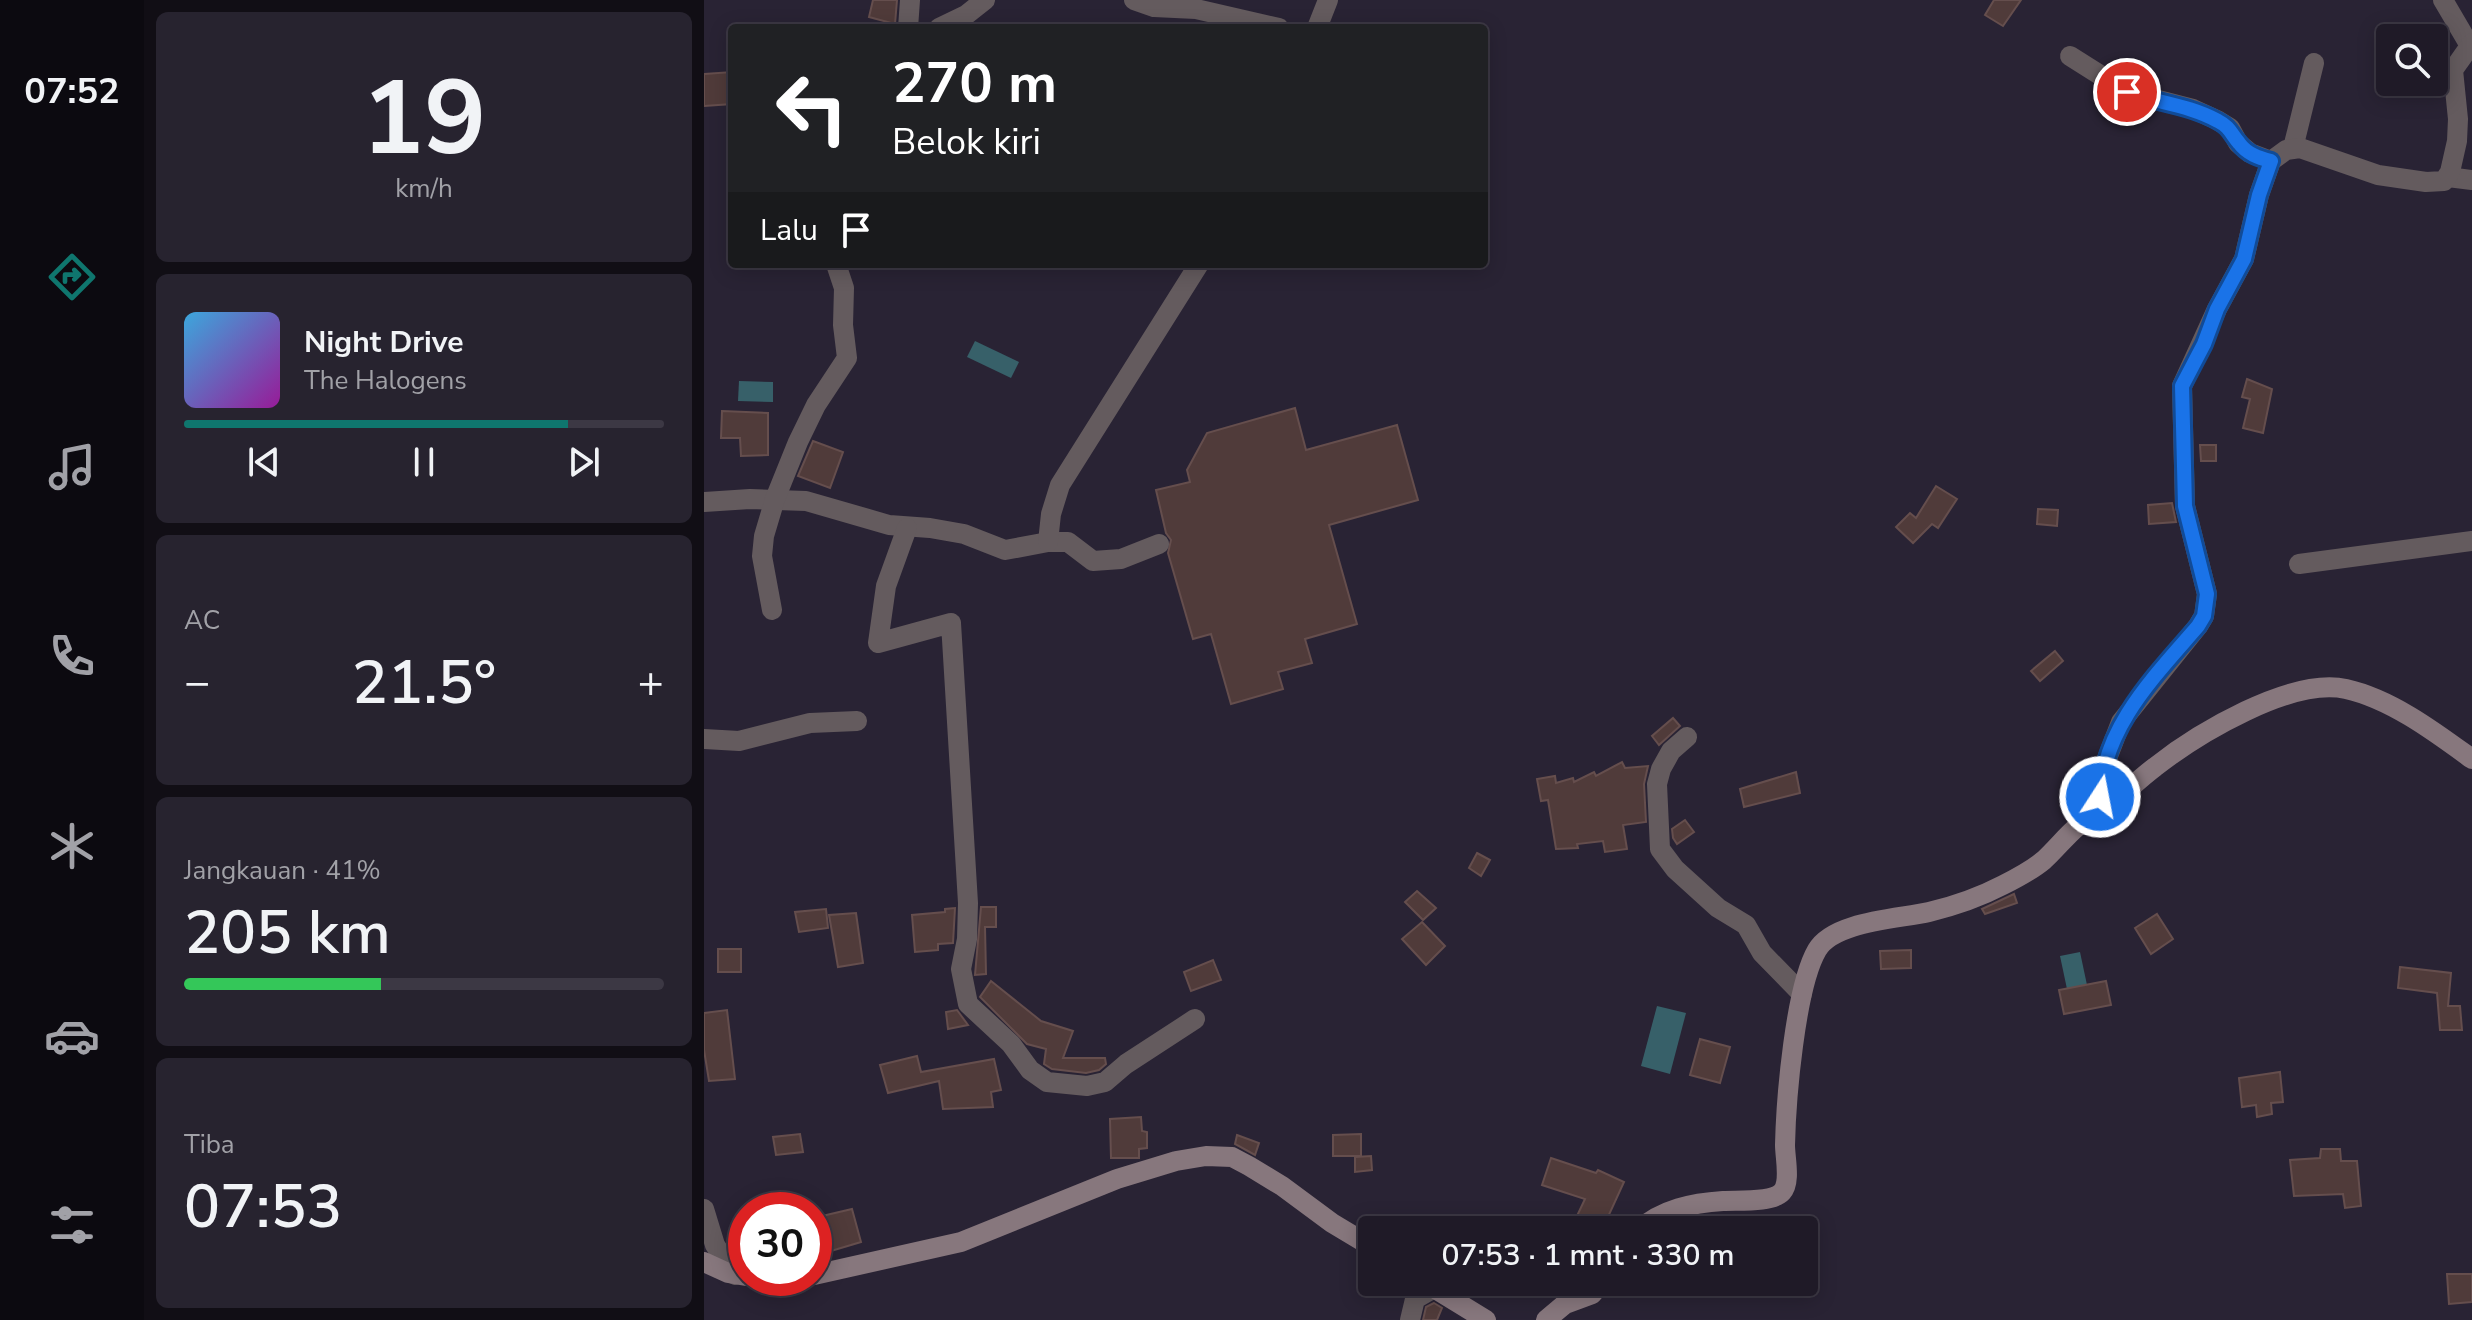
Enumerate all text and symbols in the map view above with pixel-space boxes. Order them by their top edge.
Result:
map controls [2376,24,2448,96]
button: search [2376,24,2448,96]
text: 270 m [892,45,1057,122]
text: 19 [362,48,486,190]
icon: left [760,56,864,160]
pin [2093,58,2161,126]
text: 07:52 [24,67,120,116]
icon: arrive [2105,70,2149,114]
text: Belok kiri [892,118,1041,167]
text: km/h [395,171,453,206]
icon: arrive [834,208,878,252]
text: Lalu [760,210,818,251]
icon: directions [44,249,100,305]
text: Night Drive [304,322,463,363]
text: The Halogens [304,363,467,398]
icon: music [44,439,100,495]
icon: previous [242,440,286,484]
icon: pause [402,440,446,484]
icon: next [562,440,606,484]
text: AC [184,603,220,638]
icon: phone [44,628,100,684]
text: 21.5° [352,642,496,724]
text: − [184,653,210,713]
text: + [638,653,664,713]
position arrow [2058,755,2142,839]
icon: climate [44,818,100,874]
text: Jangkauan · 41% [184,853,381,888]
text: 205 km [184,892,391,974]
icon: car [44,1008,100,1064]
text: Tiba [184,1127,235,1162]
text: 07:53 [184,1166,342,1248]
speed limit sign: 30 [728,1192,832,1296]
icon: filters [44,1197,100,1253]
text: 07:53 · 1 mnt · 330 m [1442,1235,1734,1276]

